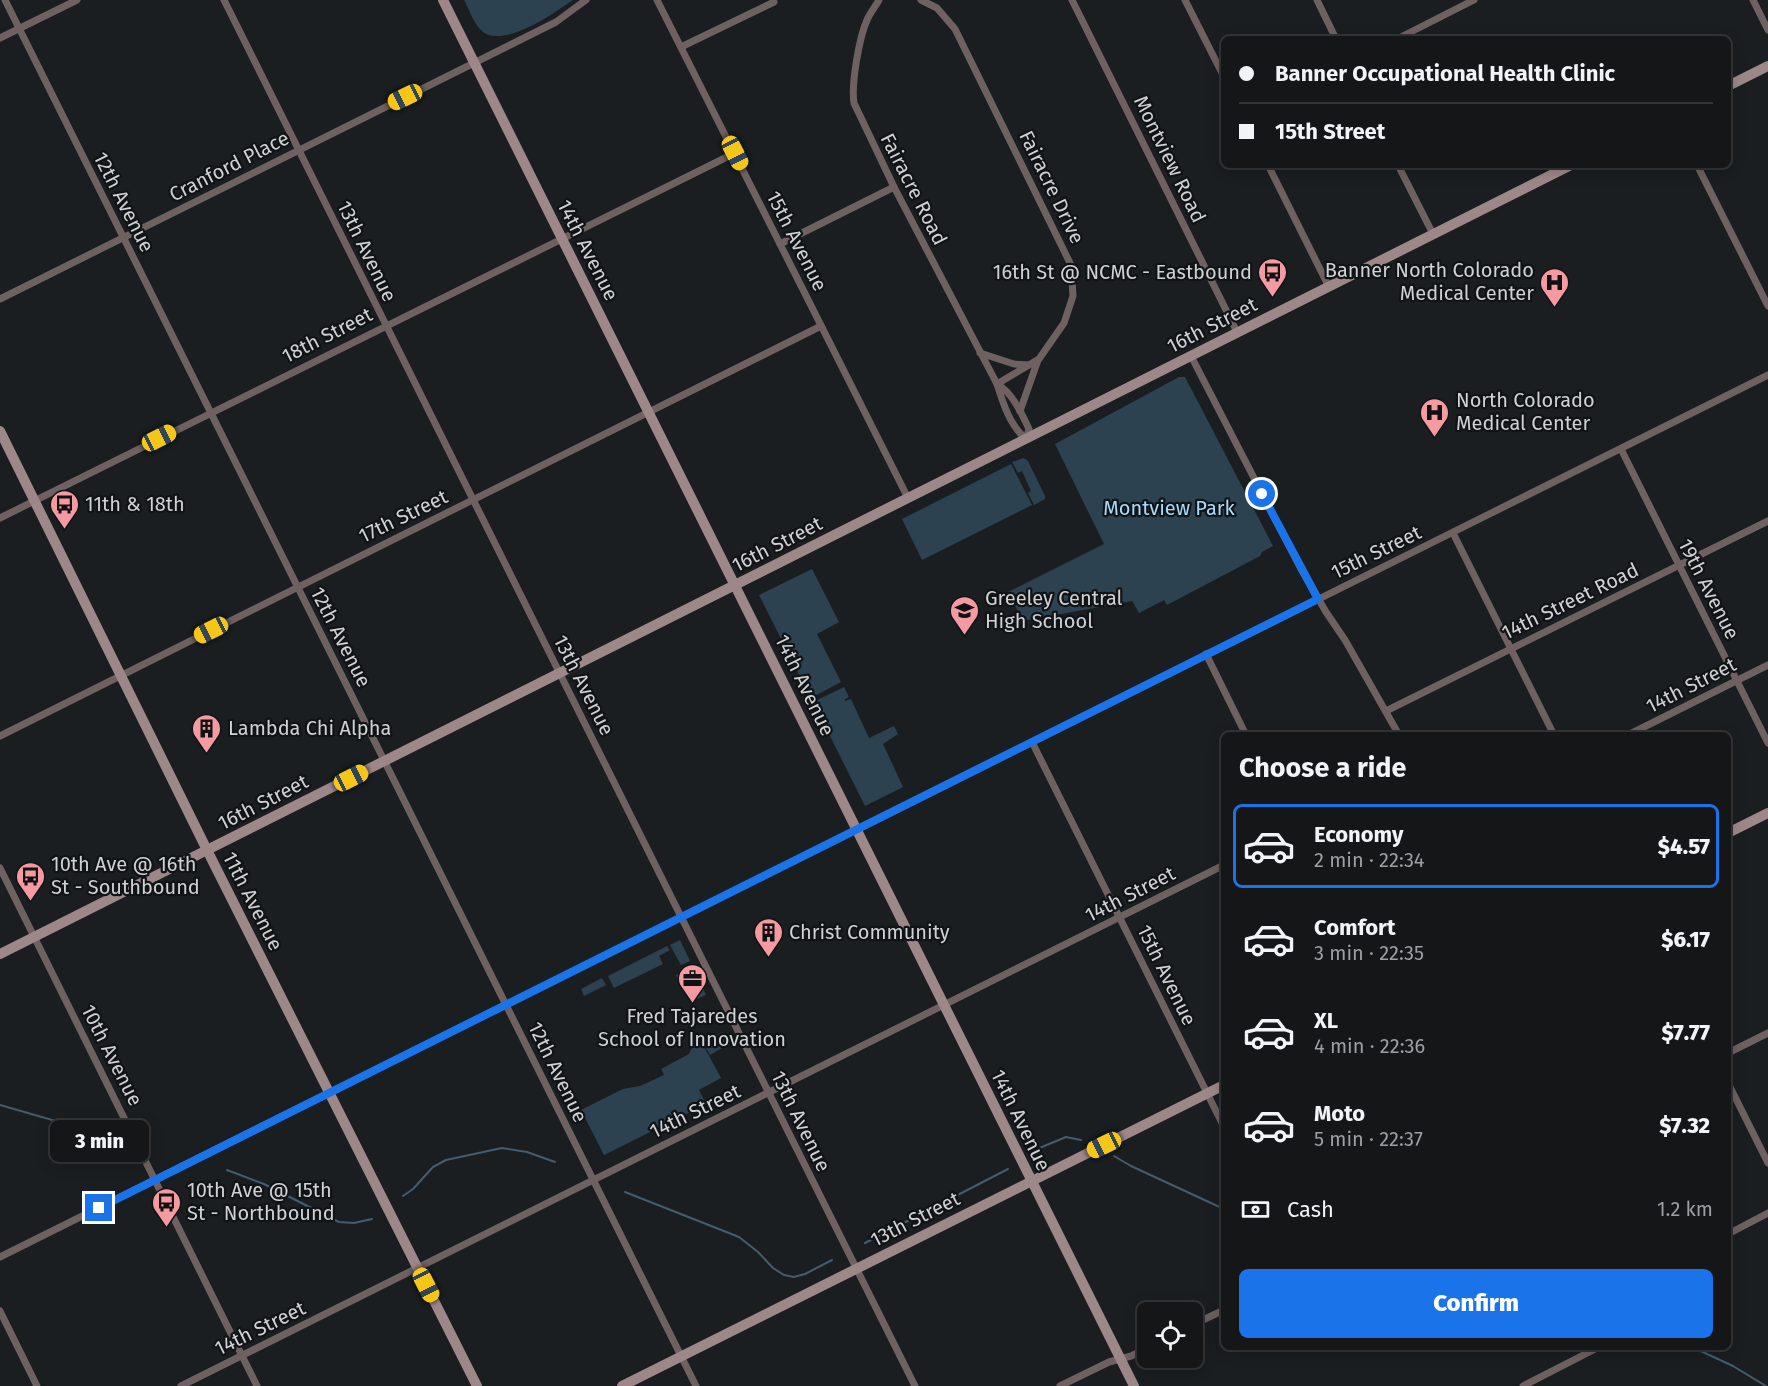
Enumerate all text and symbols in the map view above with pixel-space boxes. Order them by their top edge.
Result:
text: Banner Occupational Health Clinic [1275,60,1615,87]
car [385,81,425,113]
street label: Montview Road [1129,92,1211,226]
text: 15th Street [1275,118,1385,145]
street label: Cranford Place [165,126,293,206]
street label: Fairacre Drive [1014,127,1090,247]
street label: Fairacre Road [876,129,952,249]
car [719,133,751,173]
street label: 12th Avenue [89,148,159,256]
street label: 15th Avenue [762,187,832,295]
street label: 14th Avenue [552,196,624,304]
street label: 13th Avenue [332,197,402,305]
bus stop icon: 16th St @ NCMC - Eastbound [1257,256,1289,298]
place label: Banner North Colorado Medical Center [1325,258,1534,305]
place label: 16th St @ NCMC - Eastbound [993,260,1252,284]
hospital icon: Banner North Colorado Medical Center [1539,266,1571,308]
street label: 16th Street [1163,292,1262,358]
street label: 18th Street [278,302,377,368]
place label: North Colorado Medical Center [1456,388,1595,435]
hospital icon: North Colorado Medical Center [1419,396,1451,438]
car [139,422,179,454]
route start [1248,480,1275,507]
street label: 17th Street [355,484,452,548]
bus stop icon: 11th & 18th [48,488,80,530]
place label: 11th & 18th [85,492,185,516]
park label: Montview Park [1103,496,1235,520]
street label: 16th Street [728,511,827,577]
street label: 15th Street [1327,520,1426,584]
street label: 19th Avenue [1673,535,1745,643]
street label: 14th Street Road [1498,558,1642,644]
street label: 12th Avenue [306,583,376,691]
place label: Greeley Central High School [985,586,1123,633]
school or university icon: Greeley Central High School [948,594,980,636]
car [191,614,231,646]
street label: 14th Avenue [770,630,840,740]
street label: 13th Avenue [549,631,619,739]
street label: 14th Street [1642,652,1741,718]
building icon: Lambda Chi Alpha [191,712,223,754]
place label: Lambda Chi Alpha [228,716,391,740]
text: Choose a ride [1239,752,1406,784]
car [331,762,371,794]
street label: 16th Street [214,769,313,835]
icon: car [1242,819,1296,873]
text: Economy [1314,821,1403,848]
text: $4.57 [1658,833,1710,860]
street label: 11th Avenue [218,848,288,954]
text: 2 min · 22:34 [1314,848,1424,872]
place label: 10th Ave @ 16th St - Southbound [51,852,200,899]
bus stop icon: 10th Ave @ 16th St - Southbound [14,860,46,902]
street label: 14th Street [1081,861,1180,927]
icon: car [1242,912,1296,966]
text: Comfort [1314,914,1395,941]
building icon: Christ Community [752,916,784,958]
place label: Christ Community [789,920,950,944]
street label: 15th Avenue [1132,921,1202,1029]
text: $6.17 [1661,926,1710,953]
text: 3 min · 22:35 [1314,941,1424,965]
office icon: Fred Tajaredes School of Innovation [676,962,708,1004]
street label: 10th Avenue [76,1000,148,1110]
place label: Fred Tajaredes School of Innovation [598,1004,786,1051]
icon: car [1242,1005,1296,1059]
text: XL [1314,1007,1338,1034]
street label: 12th Avenue [523,1018,593,1126]
text: $7.77 [1662,1019,1710,1046]
text: 4 min · 22:36 [1314,1034,1425,1058]
street label: 14th Avenue [986,1065,1056,1175]
street label: 13th Avenue [766,1067,836,1175]
street label: 14th Street [646,1078,745,1143]
icon: car [1242,1098,1296,1152]
text: Moto [1314,1100,1365,1127]
text: $7.32 [1659,1112,1710,1139]
callout: 3 min [50,1121,148,1163]
text: 5 min · 22:37 [1314,1127,1423,1151]
text: 3 min [75,1129,124,1153]
car [1084,1129,1124,1161]
place label: 10th Ave @ 15th St - Northbound [187,1178,335,1225]
bus stop icon: 10th Ave @ 15th St - Northbound [150,1186,182,1228]
street label: 13th Street [866,1186,964,1252]
icon: cash [1239,1193,1272,1226]
route end [85,1194,112,1221]
text: Cash [1287,1196,1334,1223]
text: 1.2 km [1657,1197,1713,1221]
car [410,1265,442,1305]
button: Confirm [1239,1269,1713,1338]
street label: 14th Street [211,1295,310,1360]
map controls [1137,1302,1203,1368]
button: locate [1137,1302,1203,1368]

